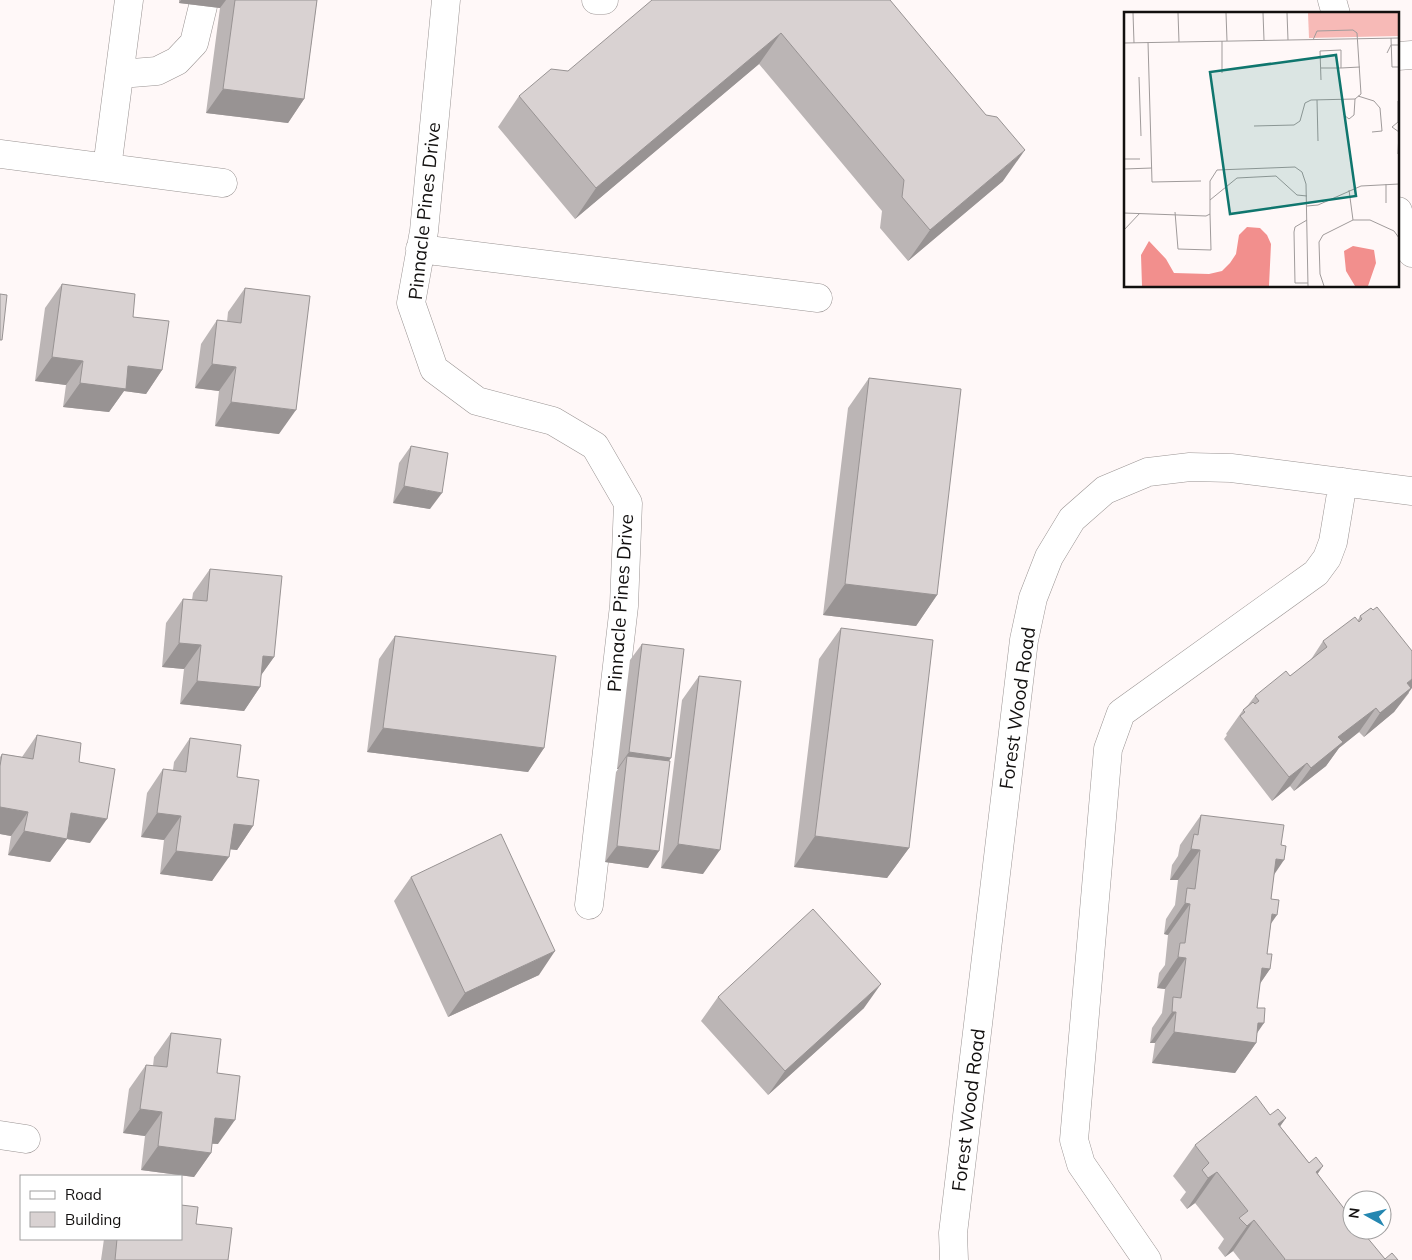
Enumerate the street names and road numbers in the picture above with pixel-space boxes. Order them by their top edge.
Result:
street label: Pinnacle Pines Drive [403,121,445,301]
street label: Pinnacle Pines Drive [602,513,638,693]
street label: Forest Wood Road [994,625,1040,791]
street label: Forest Wood Road [946,1027,990,1193]

